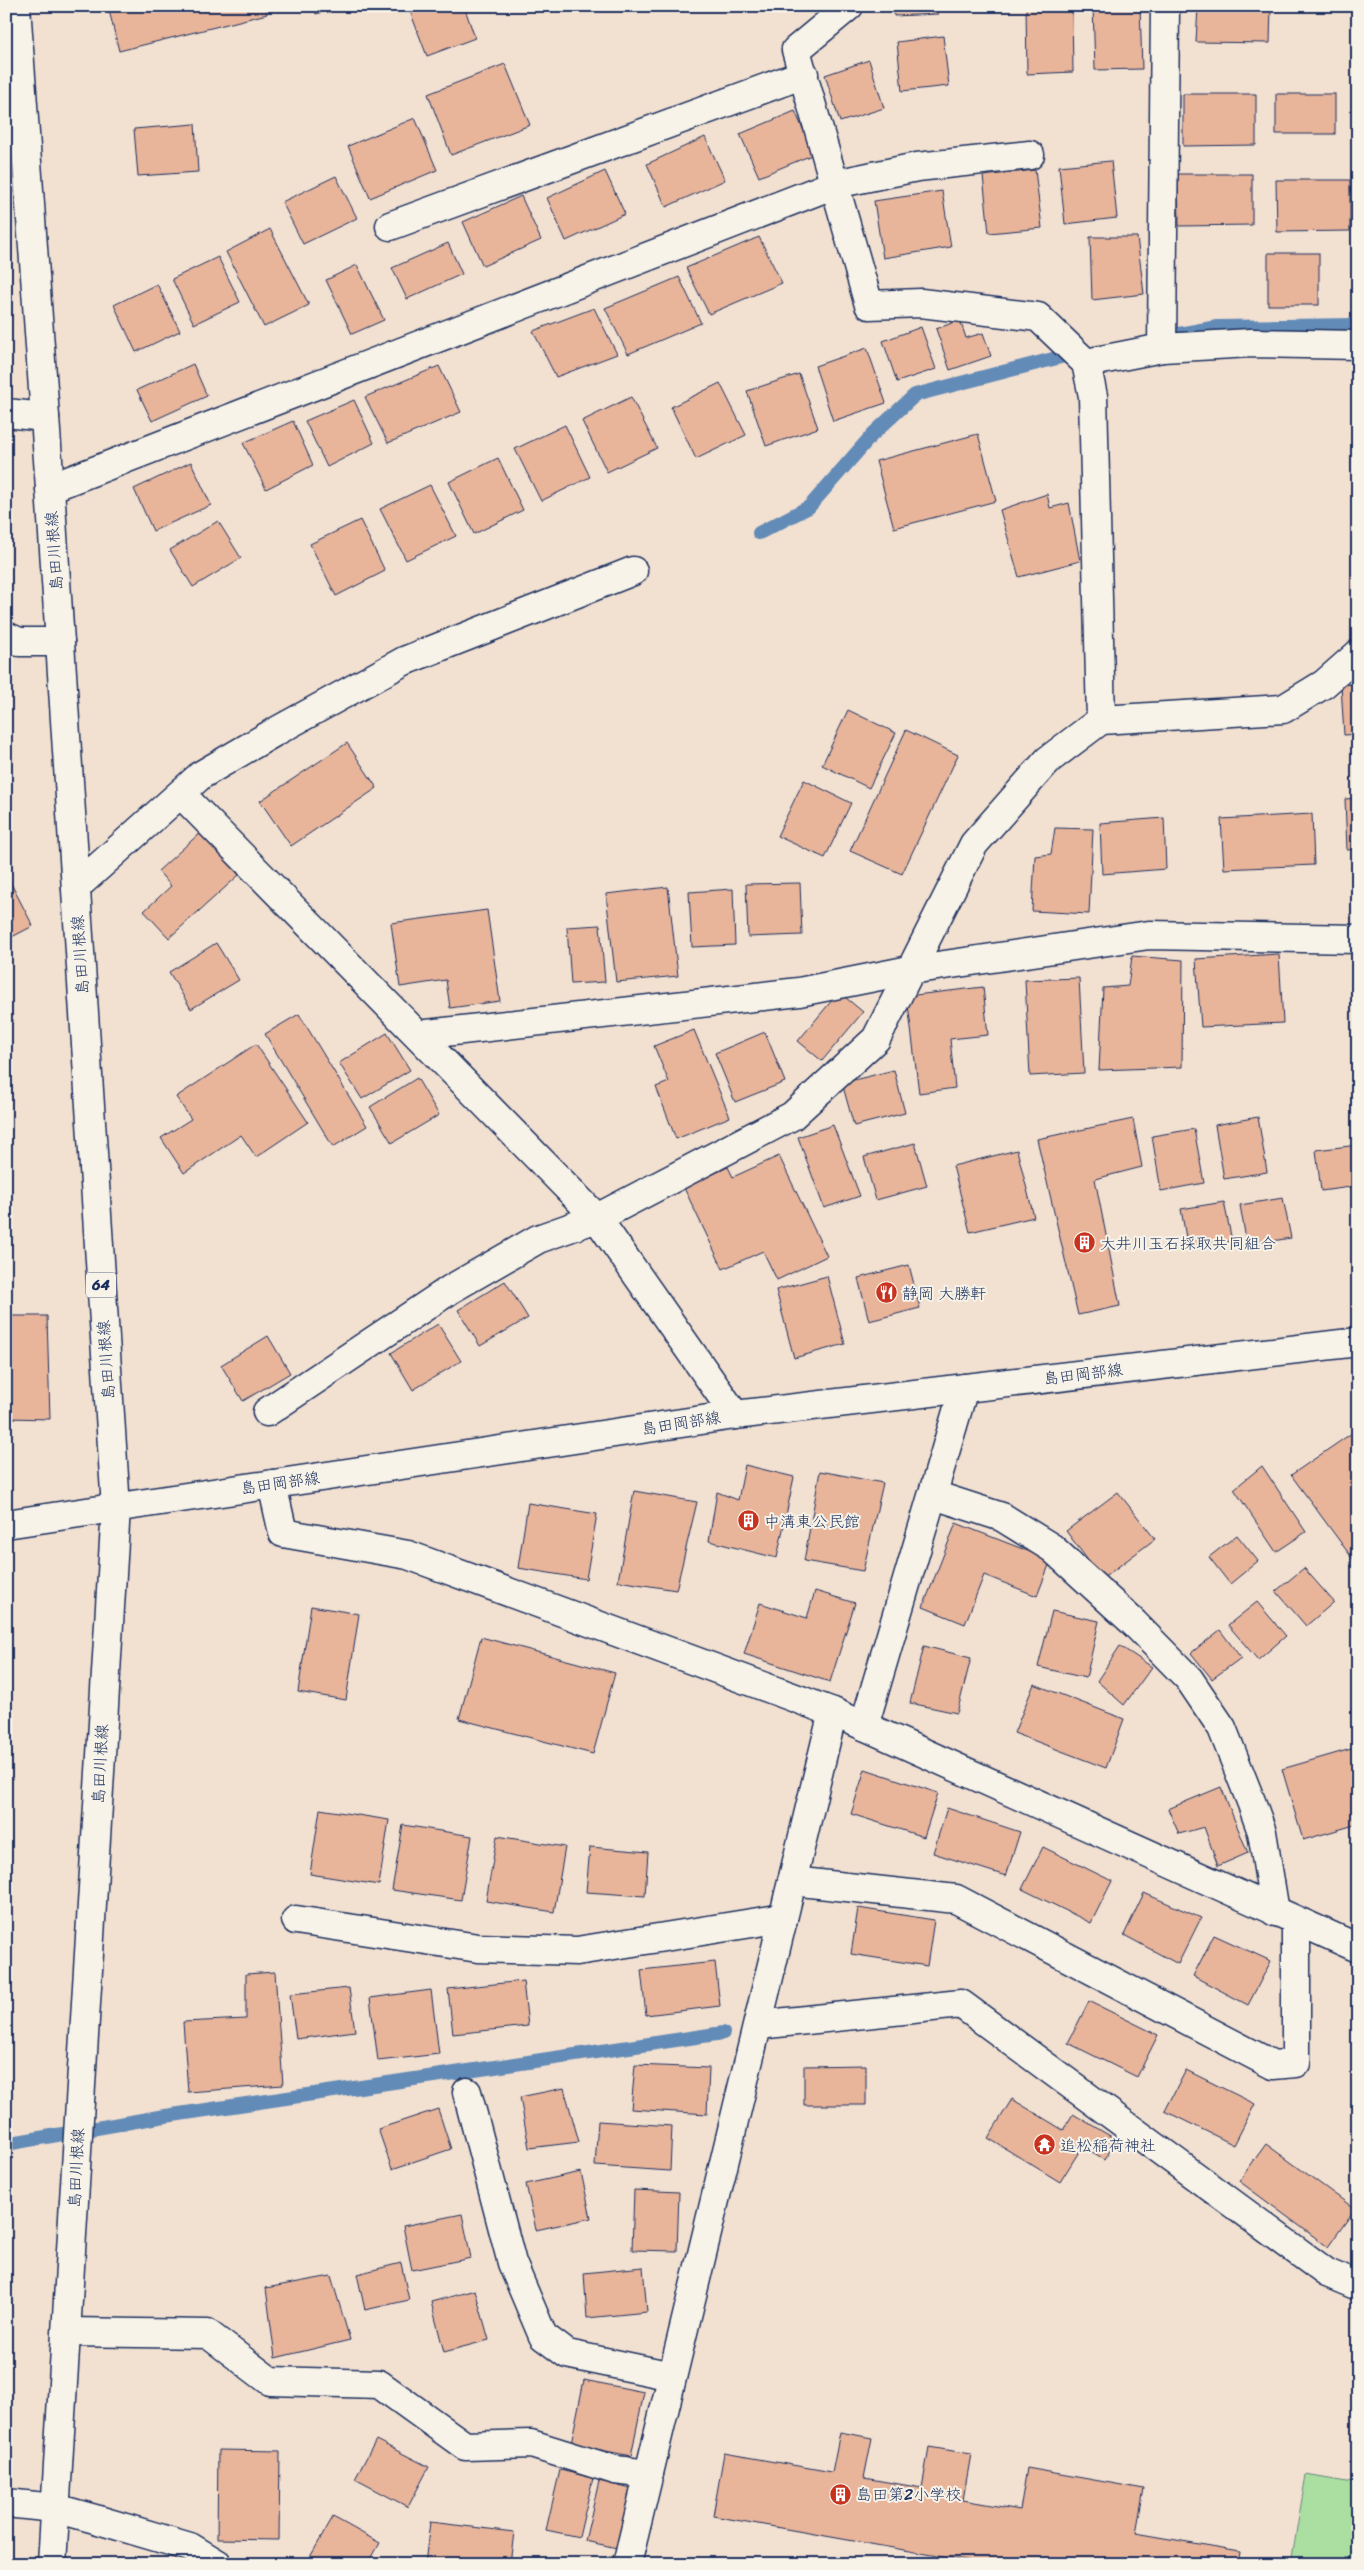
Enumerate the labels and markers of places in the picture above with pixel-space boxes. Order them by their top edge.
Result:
place label: 大井川玉石採取共同組合 [1100,1229,1276,1258]
building icon: 大井川玉石採取共同組合 [1072,1231,1096,1255]
place label: 静岡 大勝軒 [902,1279,986,1308]
restaurant icon: 静岡 大勝軒 [874,1281,898,1305]
place label: 中溝東公民館 [764,1507,860,1536]
building icon: 中溝東公民館 [736,1509,760,1533]
place label: 追松稲荷神社 [1060,2131,1156,2160]
temple icon: 追松稲荷神社 [1032,2133,1056,2157]
place label: 島田第2小学校 [856,2480,961,2509]
building icon: 島田第2小学校 [828,2482,852,2506]

